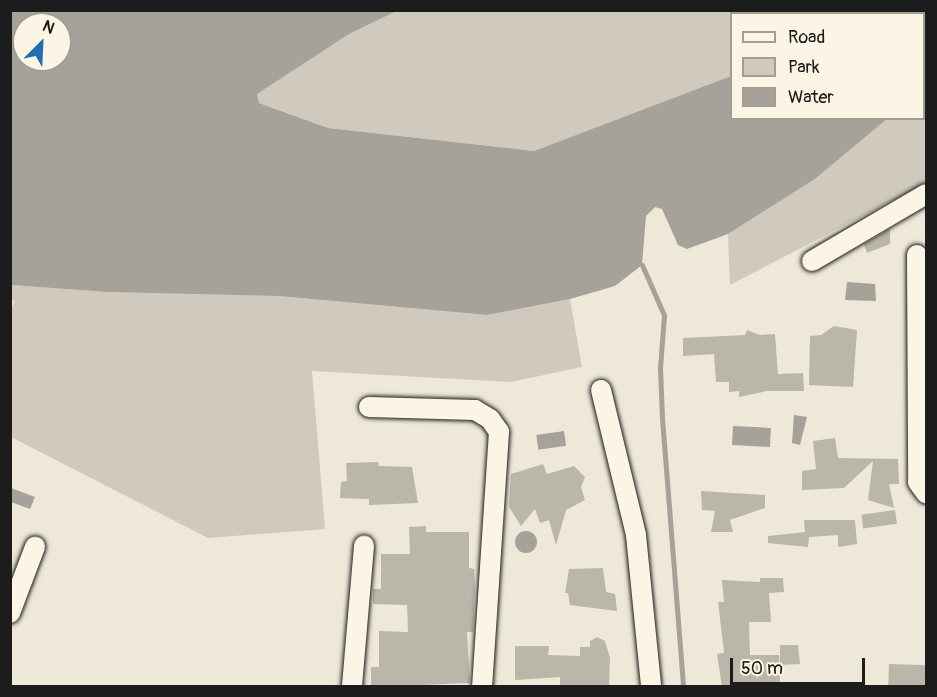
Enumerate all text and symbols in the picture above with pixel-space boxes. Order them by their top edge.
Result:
north arrow [12,12,72,72]
legend [730,12,925,120]
text: N [39,16,58,39]
text: Road [788,26,825,49]
text: Park [788,56,820,79]
text: Water [788,86,834,109]
scale bar [733,646,868,684]
text: 50 m [741,657,783,680]

